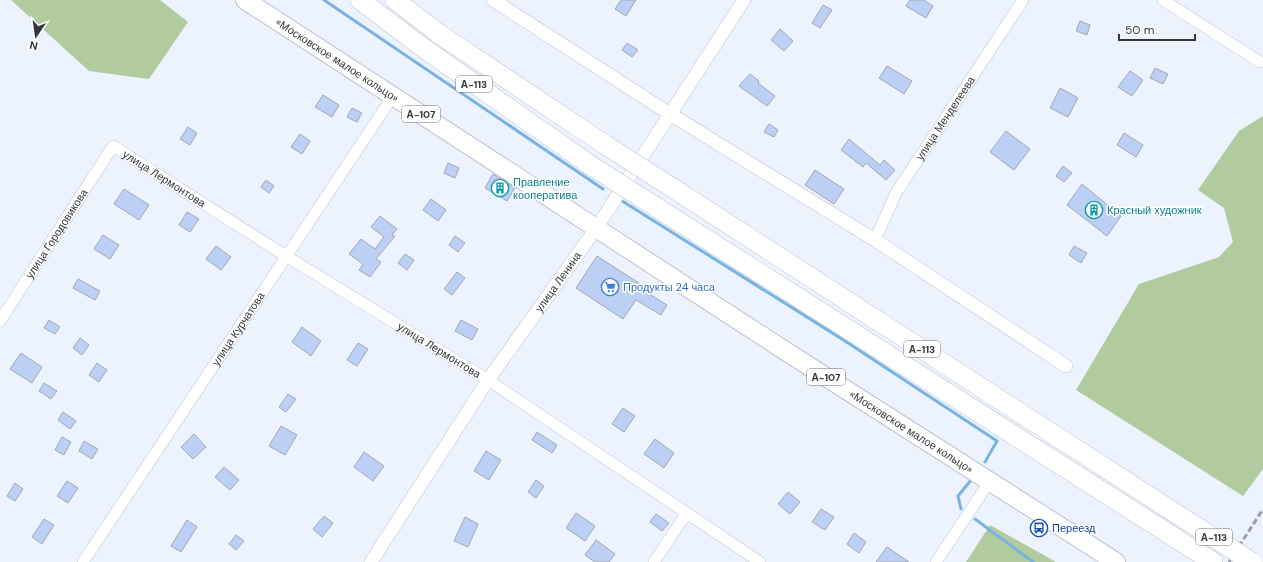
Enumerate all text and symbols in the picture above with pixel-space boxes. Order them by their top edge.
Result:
street label: «Московское малое кольцо» [273,15,401,105]
north arrow [16,16,56,56]
scale bar [1119,16,1195,42]
text: 50 m [1125,22,1154,38]
text: N [28,38,39,53]
street label: улица Менделеева [913,73,978,163]
road number: А-113 [456,76,492,92]
road number: А-107 [402,106,440,122]
street label: улица Лермонтова [120,147,209,211]
place label: Правление кооператива [513,175,578,202]
building icon: Правление кооператива [490,178,510,198]
street label: улица Городовикова [22,185,91,281]
building icon: Красный художник [1084,200,1104,220]
place label: Красный художник [1107,203,1202,217]
street label: улица Ленина [532,248,585,315]
supermarket icon: Продукты 24 часа [600,277,620,297]
place label: Продукты 24 часа [623,280,716,294]
street label: улица Курчатова [209,289,268,368]
street label: улица Лермонтова [395,319,484,381]
road number: А-113 [904,341,940,357]
road number: А-107 [807,369,845,385]
street label: «Московское малое кольцо» [847,387,976,476]
bus stop icon: Переезд [1029,518,1049,538]
place label: Переезд [1052,521,1096,535]
road number: А-113 [1196,529,1232,545]

